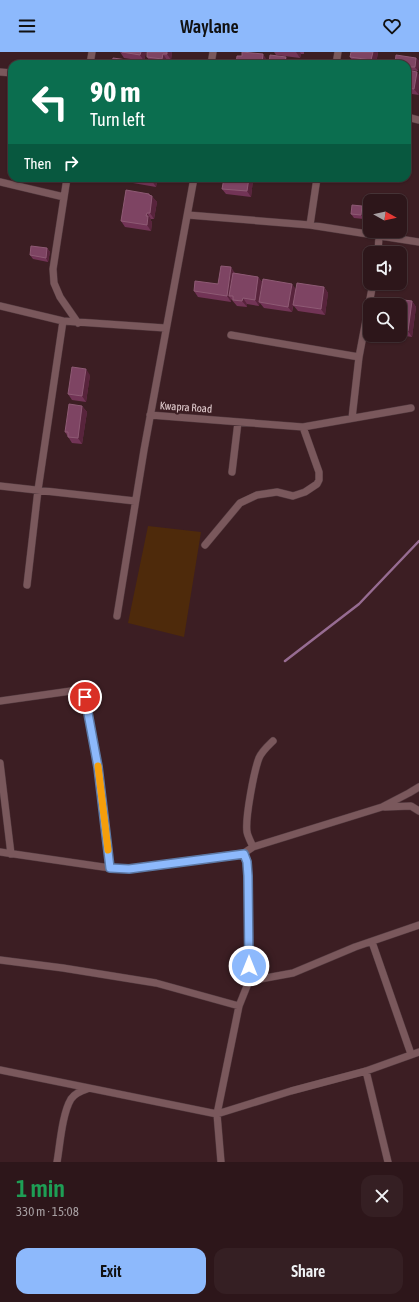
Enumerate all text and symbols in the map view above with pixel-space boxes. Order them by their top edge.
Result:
icon: menu [16,15,38,37]
icon: heart [381,15,403,37]
text: Waylane [180,16,239,37]
icon: left [24,76,76,128]
text: 90 m [90,76,140,108]
text: Turn left [90,109,145,130]
icon: right [60,152,82,174]
text: Then [24,155,52,172]
north arrow [363,194,407,238]
map controls [363,194,407,342]
button: sound [363,246,407,290]
button: search [363,298,407,342]
street label: Kwapra Road [159,399,213,415]
pin [68,680,102,714]
icon: arrive [74,686,96,708]
position arrow [228,945,270,987]
text: 1 min [16,1175,65,1202]
button: close [361,1175,403,1217]
text: 330 m · 15:08 [16,1204,79,1219]
button: Exit [16,1248,206,1294]
button: Share [214,1248,403,1294]

